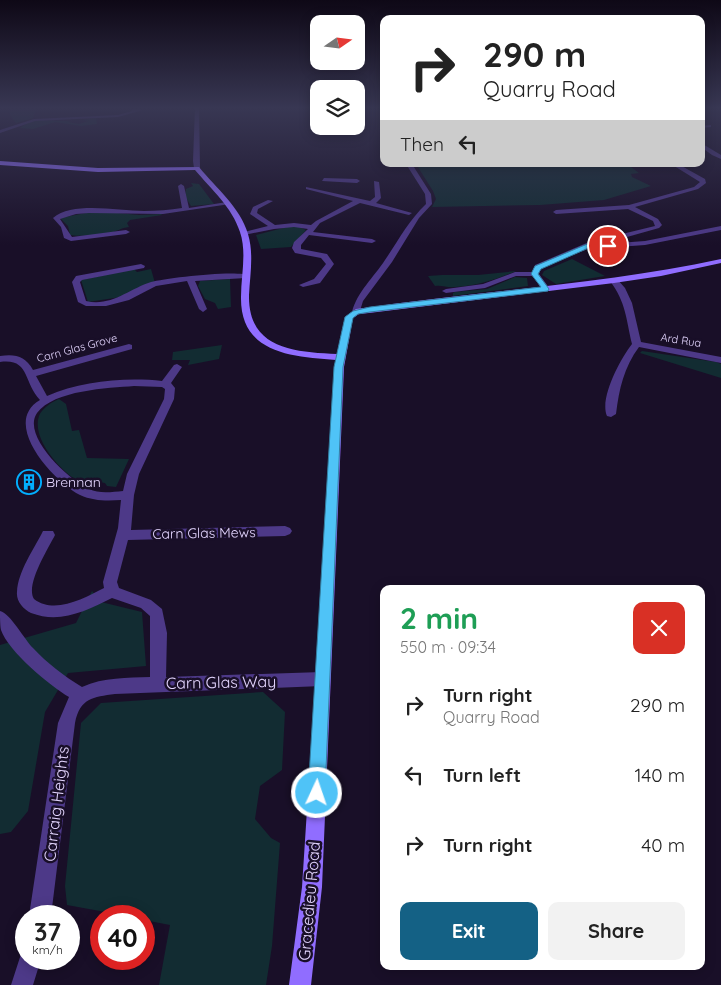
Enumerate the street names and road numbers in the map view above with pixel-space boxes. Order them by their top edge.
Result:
street label: Ard Rua [660,330,702,350]
street label: Carn Glas Grove [35,331,119,365]
street label: Carn Glas Mews [152,523,256,543]
street label: Carn Glas Way [166,671,276,693]
street label: Carraig Heights [39,745,73,863]
street label: Gracedieu Road [294,841,324,961]

